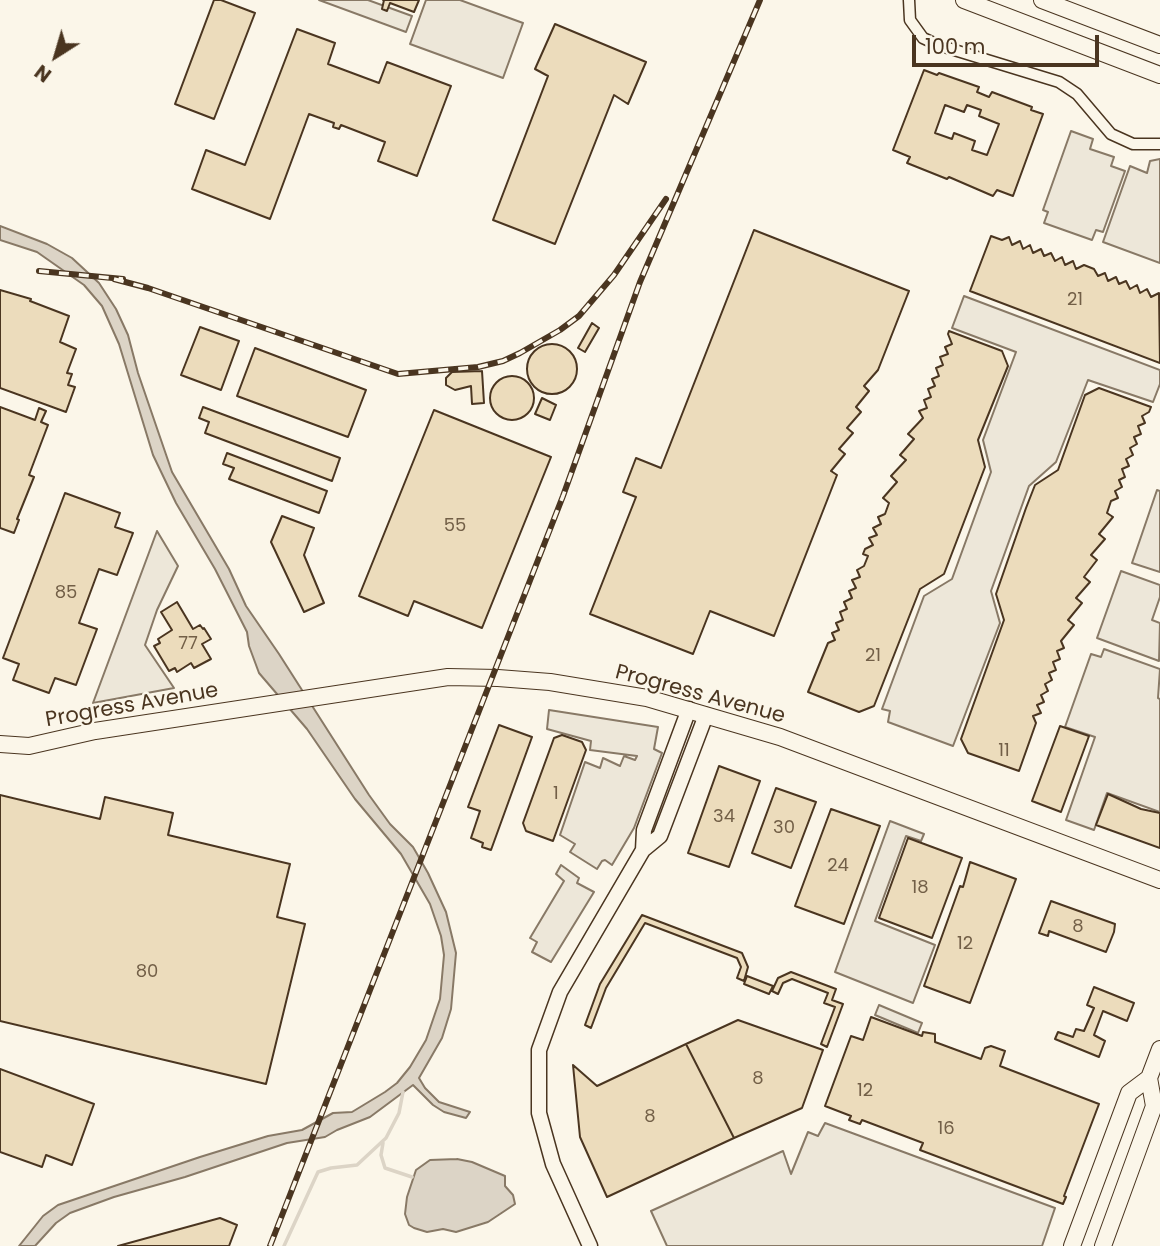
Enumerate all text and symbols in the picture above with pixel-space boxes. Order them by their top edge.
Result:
north arrow [21,21,91,91]
scale bar [915,21,1102,65]
text: 100 m [925,32,985,61]
text: N [29,58,57,88]
house number: 21 [1067,289,1083,311]
house number: 55 [444,515,466,537]
house number: 85 [55,582,77,604]
house number: 77 [178,633,198,655]
house number: 21 [865,645,881,667]
street label: Progress Avenue [612,660,788,730]
street label: Progress Avenue [44,678,220,734]
house number: 11 [998,740,1010,762]
house number: 1 [553,783,559,805]
house number: 34 [713,806,735,828]
house number: 30 [773,817,795,839]
house number: 24 [827,855,849,877]
house number: 18 [911,877,929,899]
house number: 8 [1072,916,1084,938]
house number: 12 [957,933,973,955]
house number: 80 [136,961,158,983]
house number: 8 [752,1068,764,1090]
house number: 12 [857,1080,873,1102]
house number: 8 [644,1106,656,1128]
house number: 16 [937,1118,955,1140]

